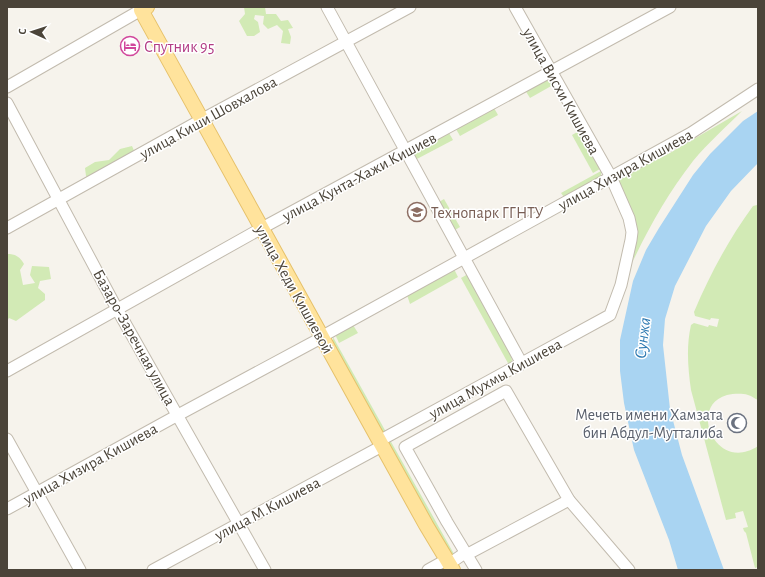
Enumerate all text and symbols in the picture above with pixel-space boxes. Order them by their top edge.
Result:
north arrow [12,12,52,52]
street label: улица Висхи Кишиева [518,25,603,158]
text: С [17,28,28,35]
hotel icon: Спутник 95 [119,35,141,57]
place label: Спутник 95 [144,39,214,56]
street label: улица Киши Шовхалова [136,74,280,164]
street label: улица Хизира Кишиева [555,126,696,215]
street label: улица Кунта-Хажи Кишиев [279,129,440,226]
school or university icon: Технопарк ГГНТУ [406,201,428,223]
place label: Технопарк ГГНТУ [431,205,543,221]
street label: улица Хеди Кишиевой [251,222,336,357]
street label: Базаро-Заречная улица [89,267,178,409]
water label: Сунжа [632,317,653,360]
street label: улица Мухмы Кишиева [426,336,565,423]
place label: Мечеть имени Хамзата бин Абдул-Мутталиба [575,407,723,442]
mosque icon: Мечеть имени Хамзата бин Абдул-Мутталиба [726,412,748,434]
street label: улица Хизира Кишиева [20,420,161,509]
street label: улица М.Кишиева [211,474,323,545]

